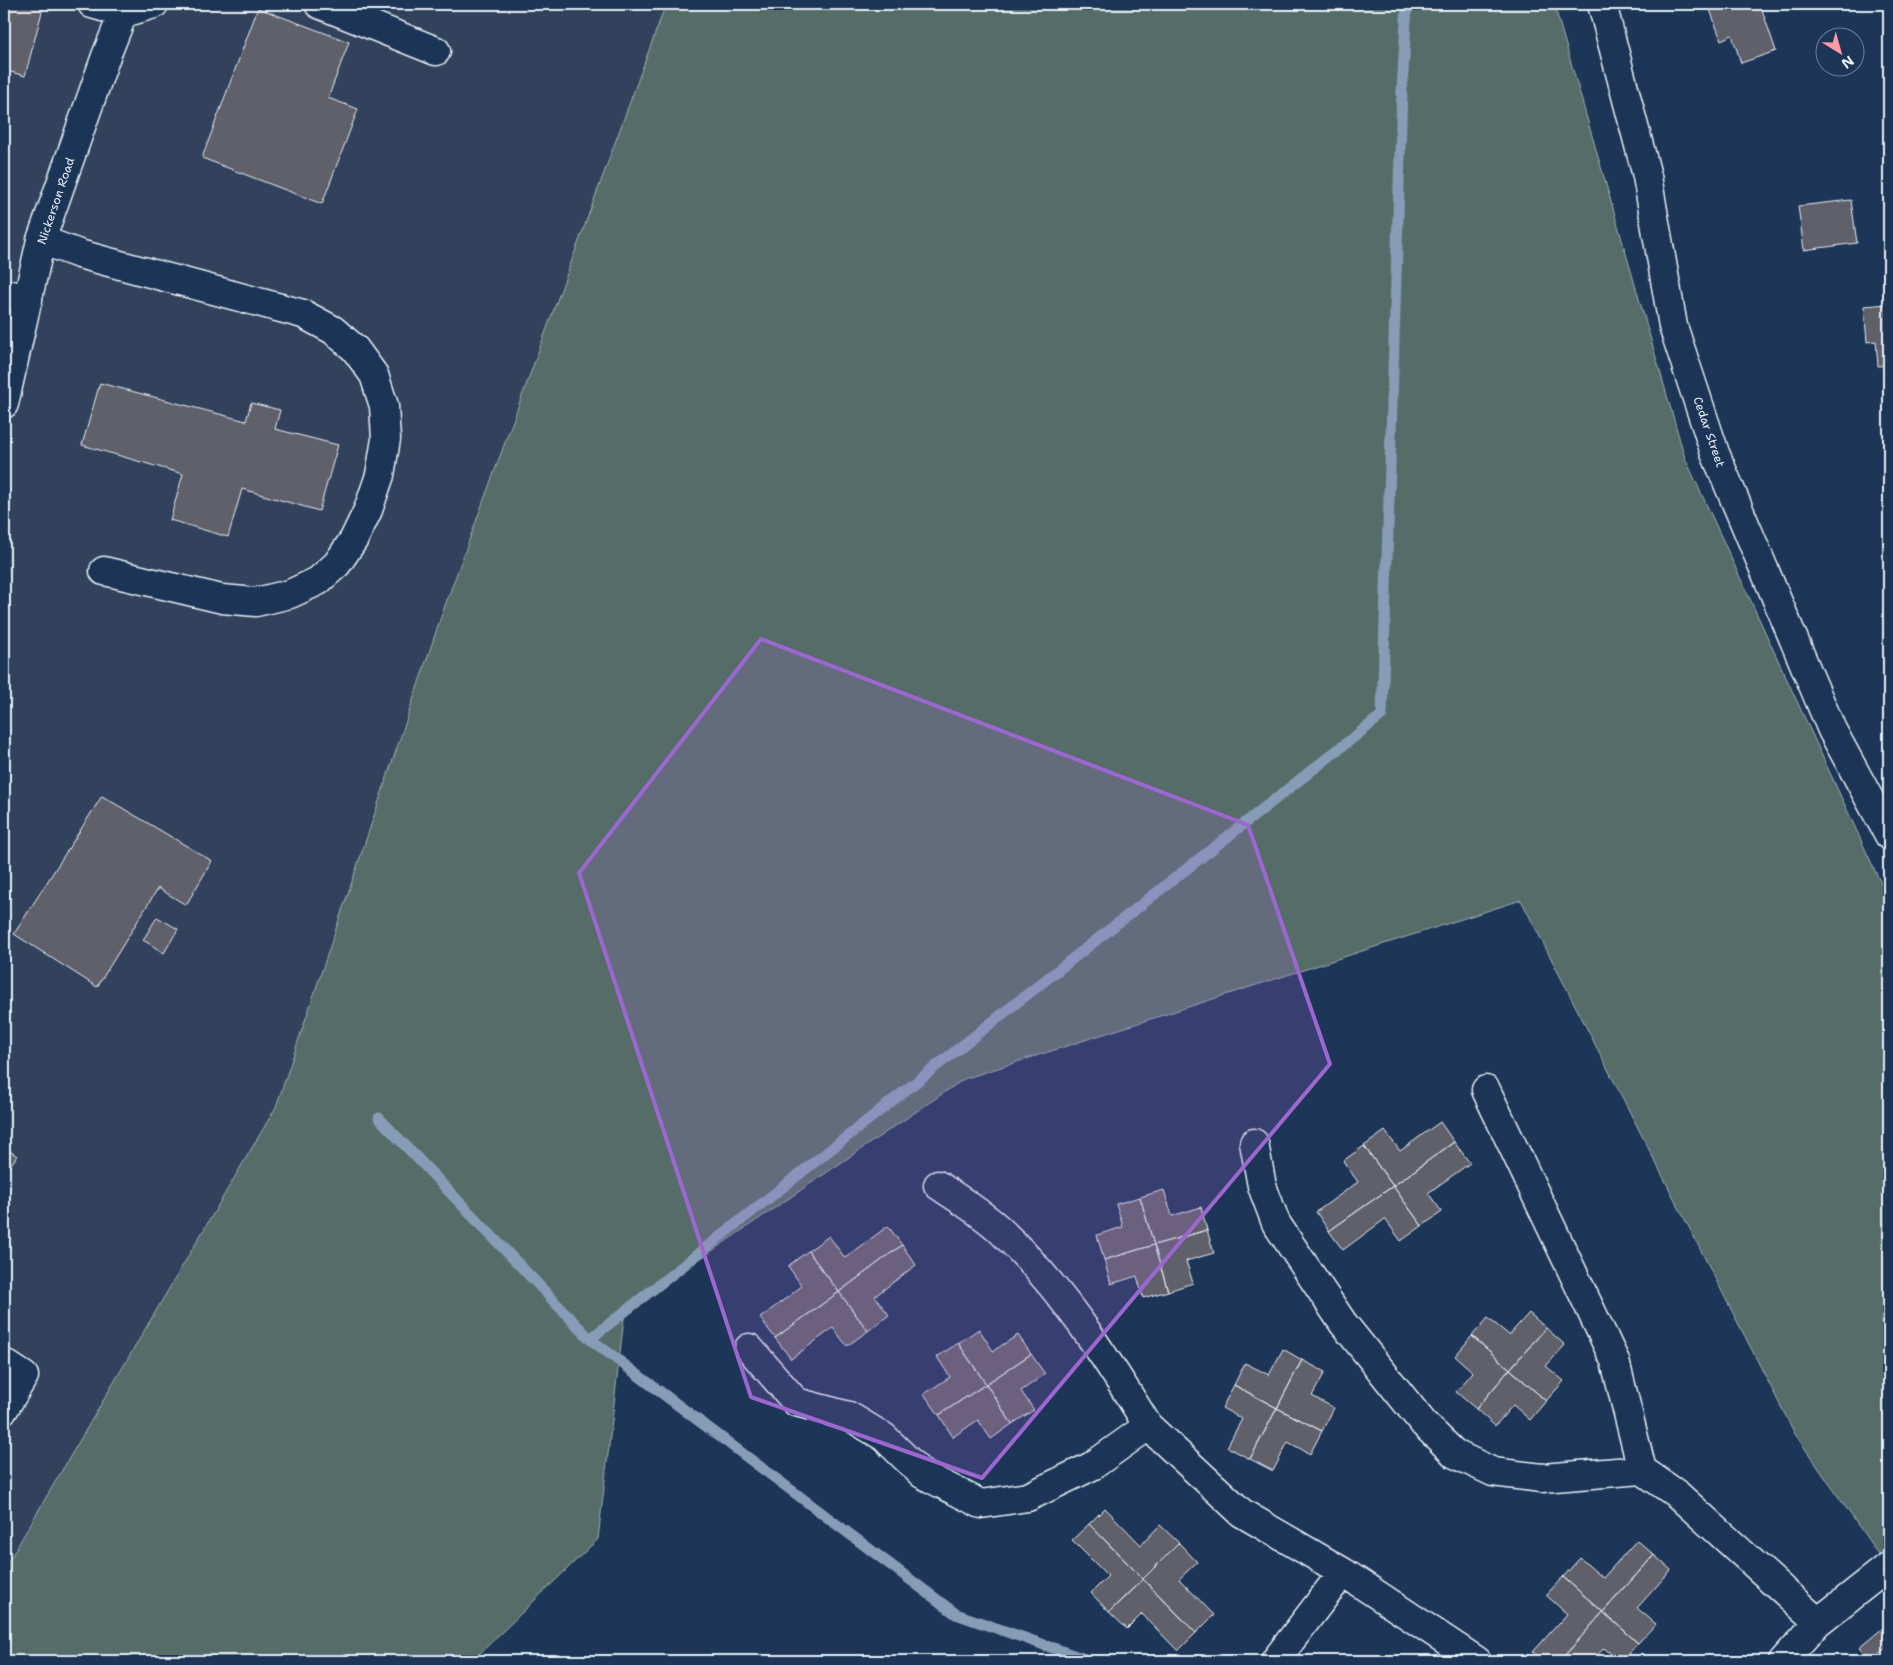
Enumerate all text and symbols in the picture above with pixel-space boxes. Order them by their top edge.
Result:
north arrow [1816,28,1866,78]
text: N [1838,52,1858,73]
street label: Nickerson Road [34,155,78,247]
street label: Cedar Street [1689,395,1729,469]

